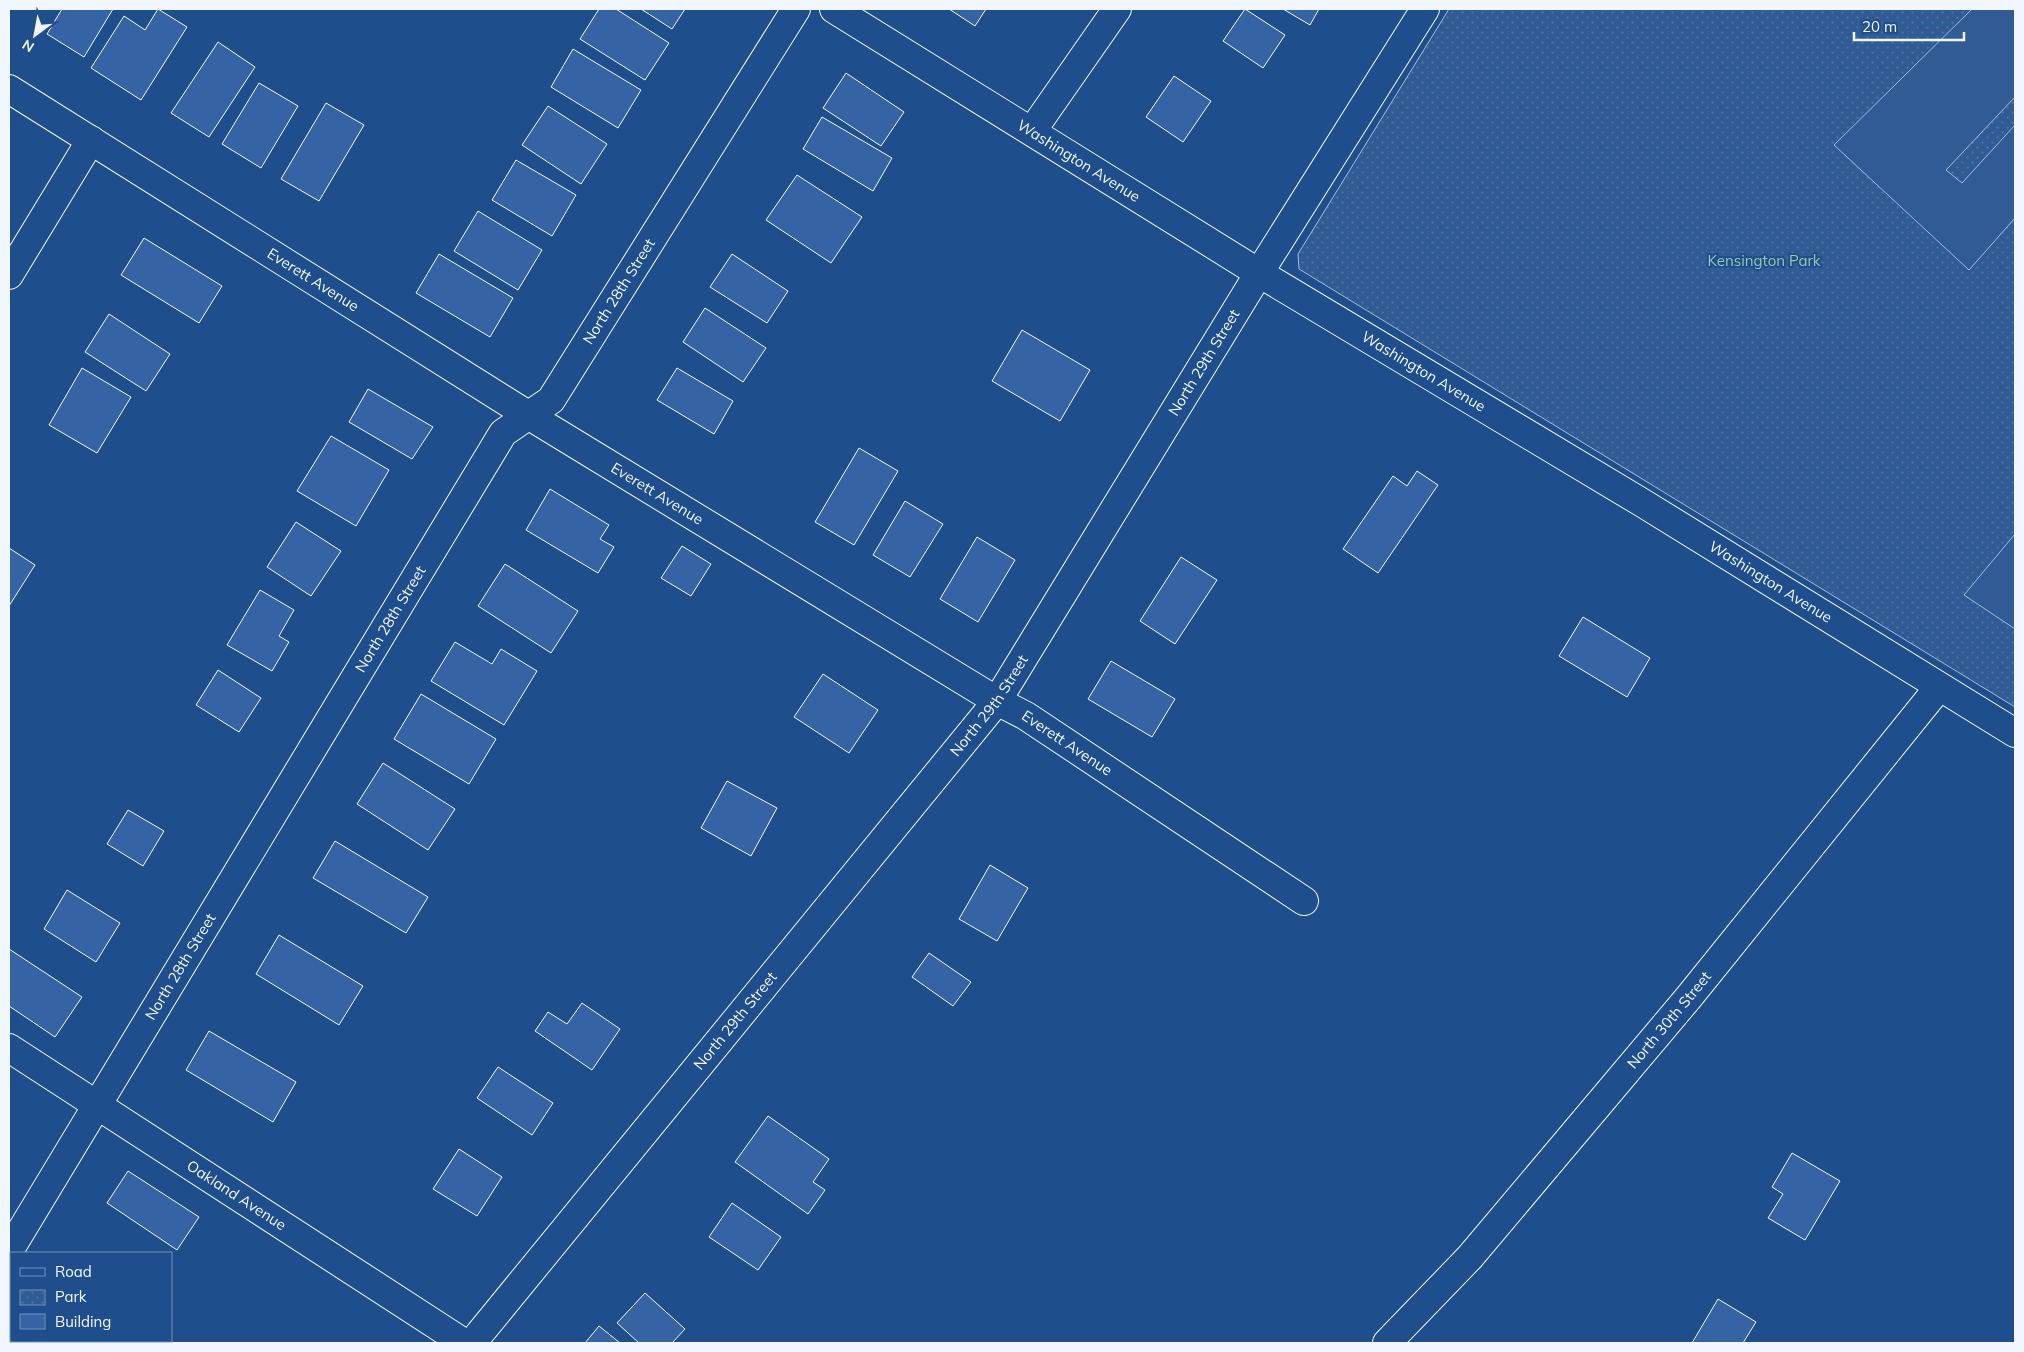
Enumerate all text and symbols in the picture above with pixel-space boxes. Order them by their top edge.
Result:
north arrow [10,10,60,60]
scale bar [1854,10,1964,42]
text: 20 m [1862,17,1897,36]
text: N [19,36,37,56]
street label: Washington Avenue [1014,115,1144,206]
street label: North 28th Street [578,235,659,348]
street label: Everett Avenue [264,244,363,315]
park label: Kensington Park [1707,251,1821,270]
street label: North 29th Street [1164,306,1243,419]
street label: Washington Avenue [1358,327,1489,416]
street label: Everett Avenue [608,458,707,529]
street label: Washington Avenue [1706,536,1836,627]
street label: North 28th Street [351,562,430,676]
street label: North 29th Street [946,651,1032,760]
street label: Everett Avenue [1018,706,1116,780]
street label: North 28th Street [141,910,220,1023]
street label: North 30th Street [1623,967,1715,1072]
street label: North 29th Street [689,968,781,1074]
street label: Oakland Avenue [183,1156,290,1234]
legend [10,1252,172,1342]
text: Road [55,1262,92,1281]
text: Park [55,1287,87,1306]
text: Building [55,1312,111,1331]

